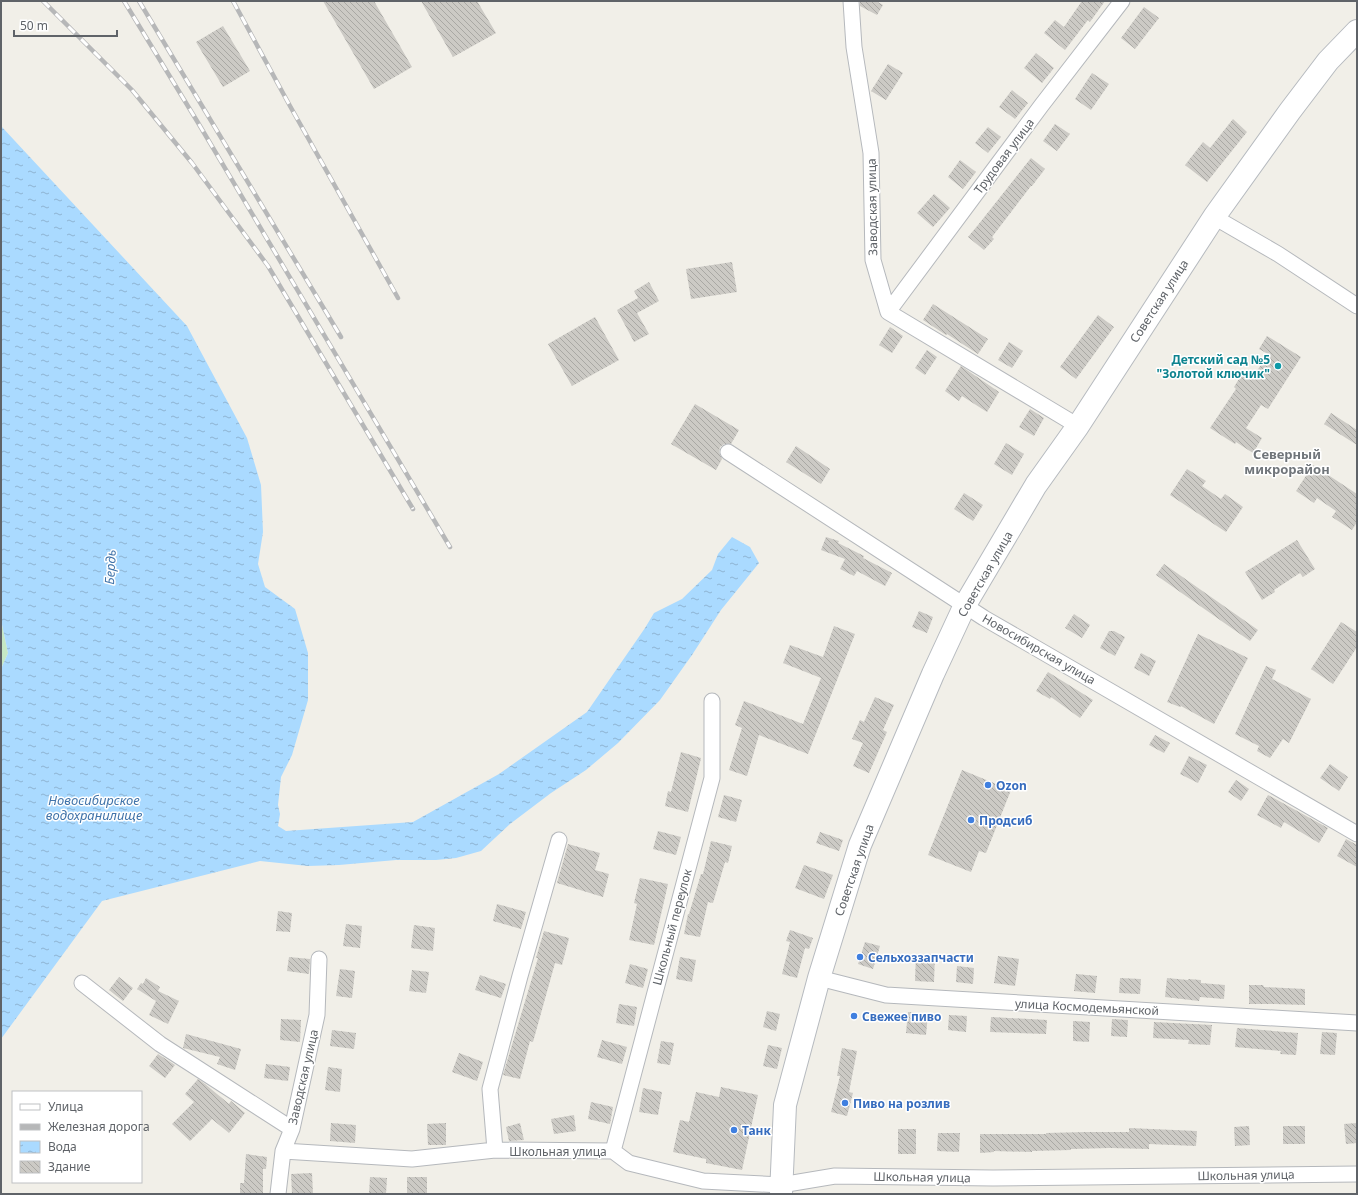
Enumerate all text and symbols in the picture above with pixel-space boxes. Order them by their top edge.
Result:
scale bar [14,12,117,38]
text: 50 m [20,17,48,34]
street label: Трудовая улица [970,115,1038,197]
street label: Заводская улица [863,158,881,256]
street label: Советская улица [1126,256,1192,346]
place label: Детский сад №5 "Золотой ключик" [1156,351,1270,382]
marker: Детский сад №5 "Золотой ключик" [1273,361,1283,371]
district label: Северный микрорайон [1244,445,1330,478]
street label: Советская улица [954,528,1016,620]
water label: Бердь [100,549,120,585]
street label: Новосибирская улица [979,610,1099,688]
place label: Ozon [996,777,1027,794]
marker: Ozon [983,780,993,790]
water label: Новосибирское водохранилище [46,791,143,824]
place label: Продсиб [979,812,1033,829]
marker: Продсиб [966,815,976,825]
street label: Советская улица [830,822,878,918]
street label: Школьный переулок [648,866,696,987]
place label: Сельхоззапчасти [868,949,974,966]
marker: Сельхоззапчасти [855,952,865,962]
street label: улица Космодемьянской [1015,995,1159,1019]
place label: Свежее пиво [862,1008,941,1025]
marker: Свежее пиво [849,1011,859,1021]
street label: Заводская улица [284,1028,322,1126]
legend [12,1091,142,1183]
place label: Пиво на розлив [853,1095,950,1112]
text: Улица [48,1098,83,1115]
marker: Пиво на розлив [840,1098,850,1108]
text: Железная дорога [48,1118,150,1135]
place label: Танк [742,1122,771,1139]
marker: Танк [729,1125,739,1135]
text: Вода [48,1138,77,1155]
street label: Школьная улица [509,1143,607,1160]
text: Здание [48,1158,91,1175]
street label: Школьная улица [1197,1166,1295,1184]
street label: Школьная улица [873,1168,971,1186]

